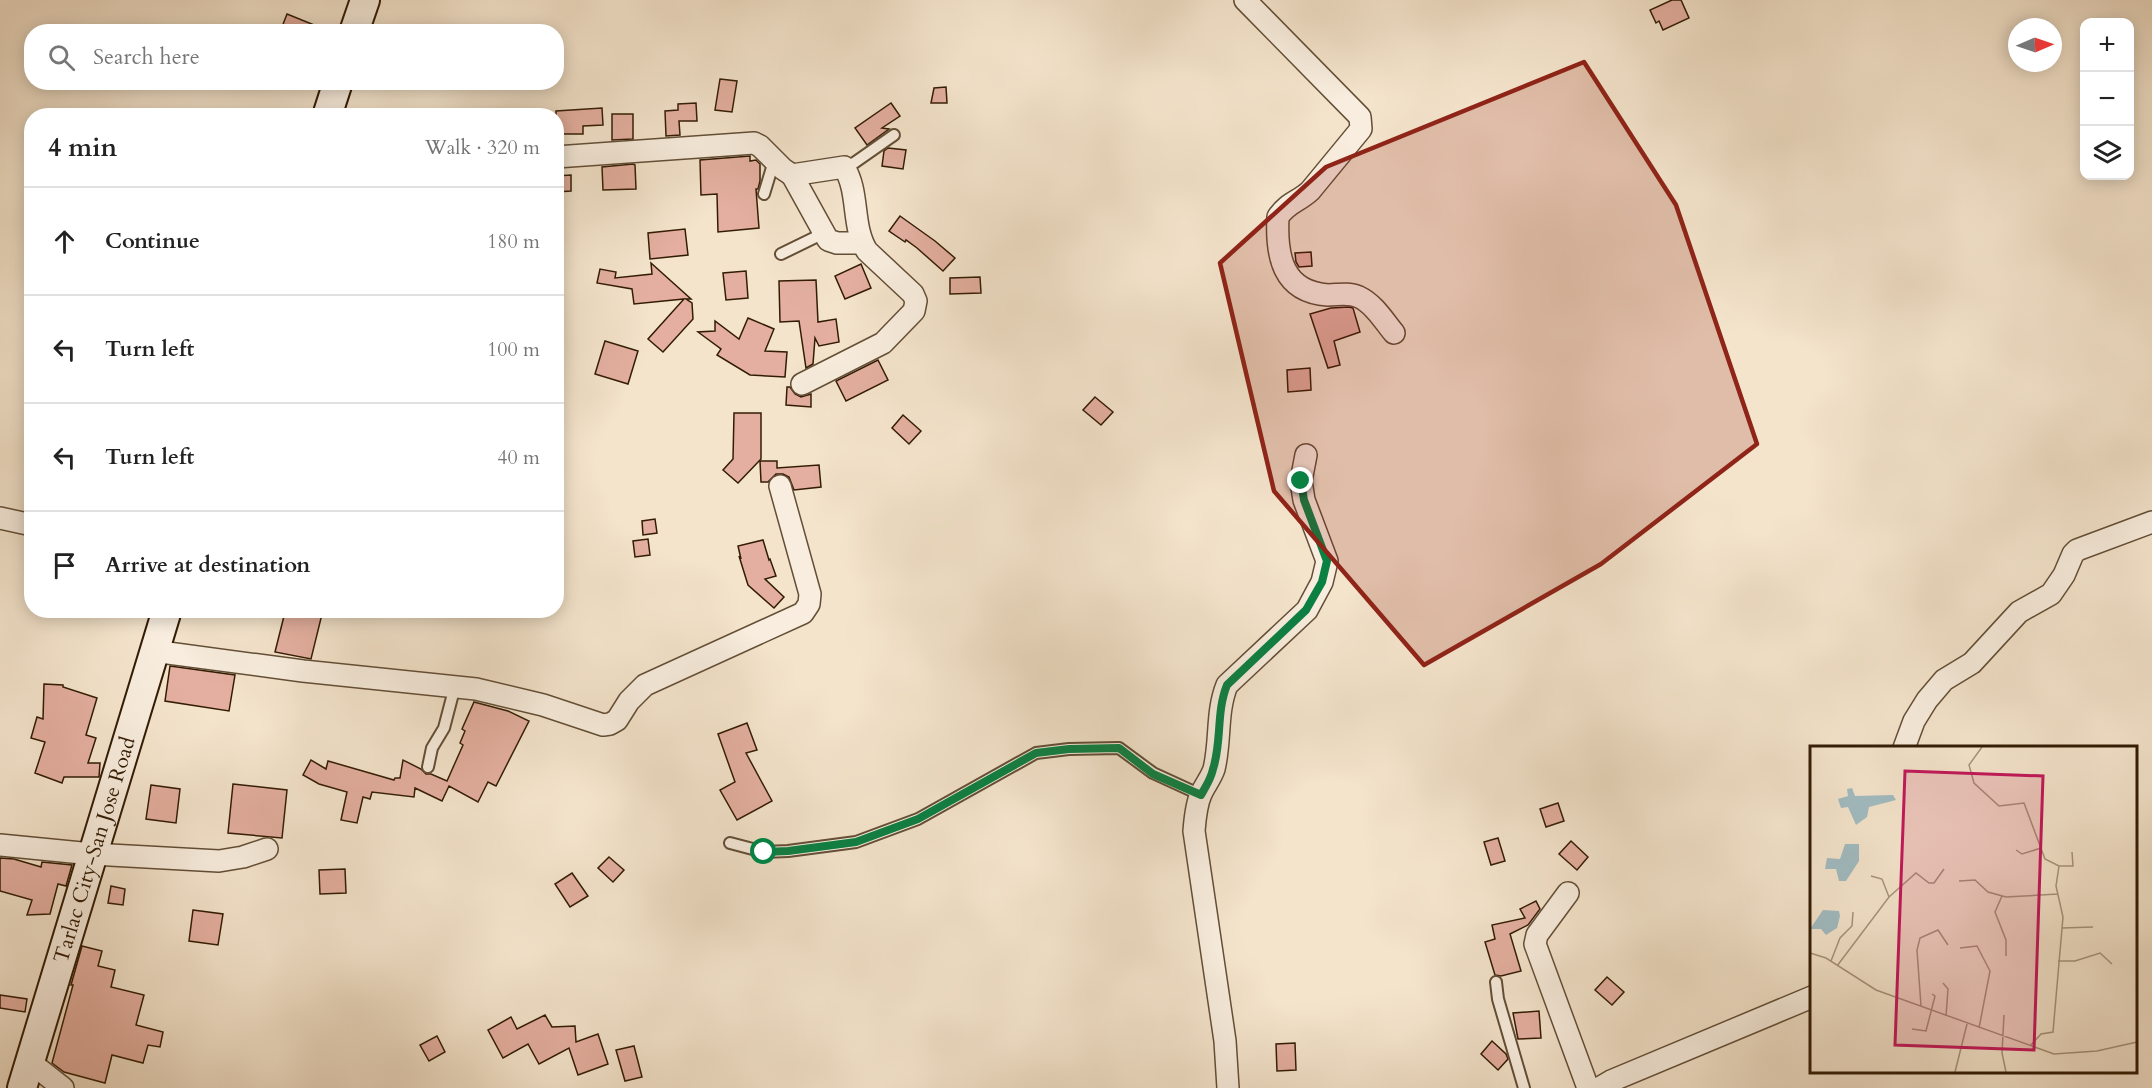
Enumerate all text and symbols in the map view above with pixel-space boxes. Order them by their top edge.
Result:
north arrow [2008,18,2062,72]
map controls [2080,18,2134,180]
button: + [2080,18,2134,72]
search box [24,24,564,90]
icon: search [45,41,78,74]
text: Search here [93,42,200,72]
button: − [2080,72,2134,126]
button: layers [2080,126,2134,180]
text: 4 min [48,130,117,165]
text: Walk · 320 m [425,134,540,161]
icon: ahead [48,225,81,258]
text: Continue [105,226,200,256]
text: 180 m [487,228,540,255]
icon: left [48,333,81,366]
text: Turn left [105,334,194,364]
text: 100 m [487,336,540,363]
icon: left [48,441,81,474]
text: Turn left [105,442,194,472]
text: 40 m [497,444,540,471]
route end [1287,467,1313,493]
icon: arrive [48,549,81,582]
text: Arrive at destination [105,550,310,580]
street label: Tarlac City-San Jose Road [46,733,142,966]
inset map [1810,746,2137,1073]
route start [750,838,776,864]

